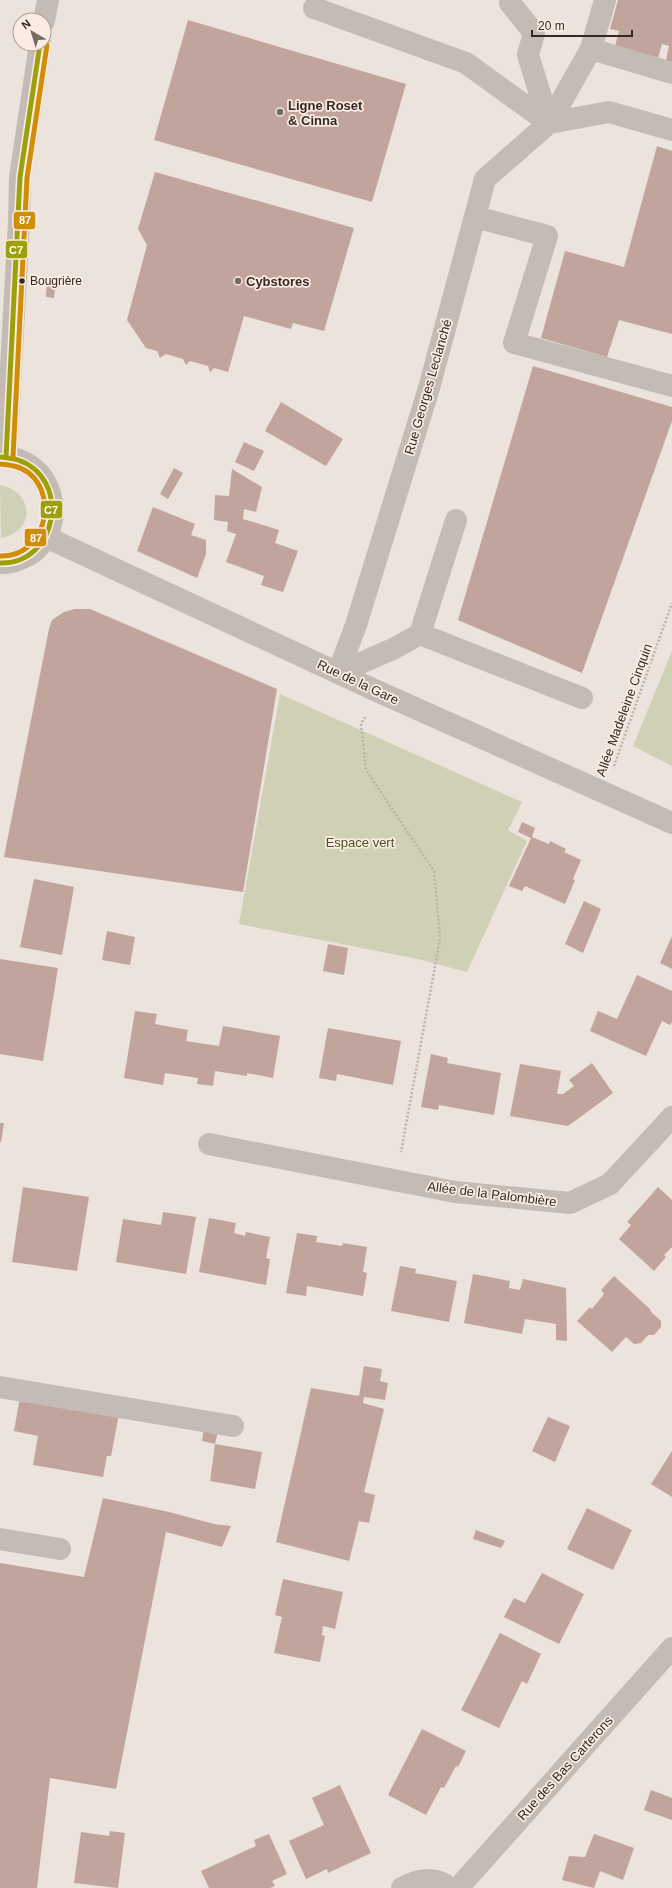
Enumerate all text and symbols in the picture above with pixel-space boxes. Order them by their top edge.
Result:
north arrow [12,12,52,52]
scale bar [532,12,632,38]
text: N [19,17,33,31]
text: 20 m [538,19,565,33]
place label: Ligne Roset & Cinna [288,98,363,128]
marker: Ligne Roset & Cinna [275,107,285,117]
line badge: 87 [13,211,36,230]
text: 87 [19,214,31,226]
line badge: C7 [5,240,28,259]
text: C7 [9,244,23,256]
place label: Bougrière [30,274,82,288]
place label: Cybstores [246,274,310,289]
marker: Bougrière [17,276,27,286]
marker: Cybstores [233,276,243,286]
street label: Rue Georges Leclanché [401,318,455,456]
line badge: C7 [40,500,63,519]
text: C7 [44,504,58,516]
line badge: 87 [24,528,47,547]
text: 87 [30,532,42,544]
street label: Allée Madeleine Cinquin [593,642,655,778]
street label: Rue de la Gare [315,657,401,707]
park label: Espace vert [326,835,395,850]
street label: Allée de la Palombière [427,1179,557,1209]
street label: Rue des Bas Carterons [514,1712,616,1823]

